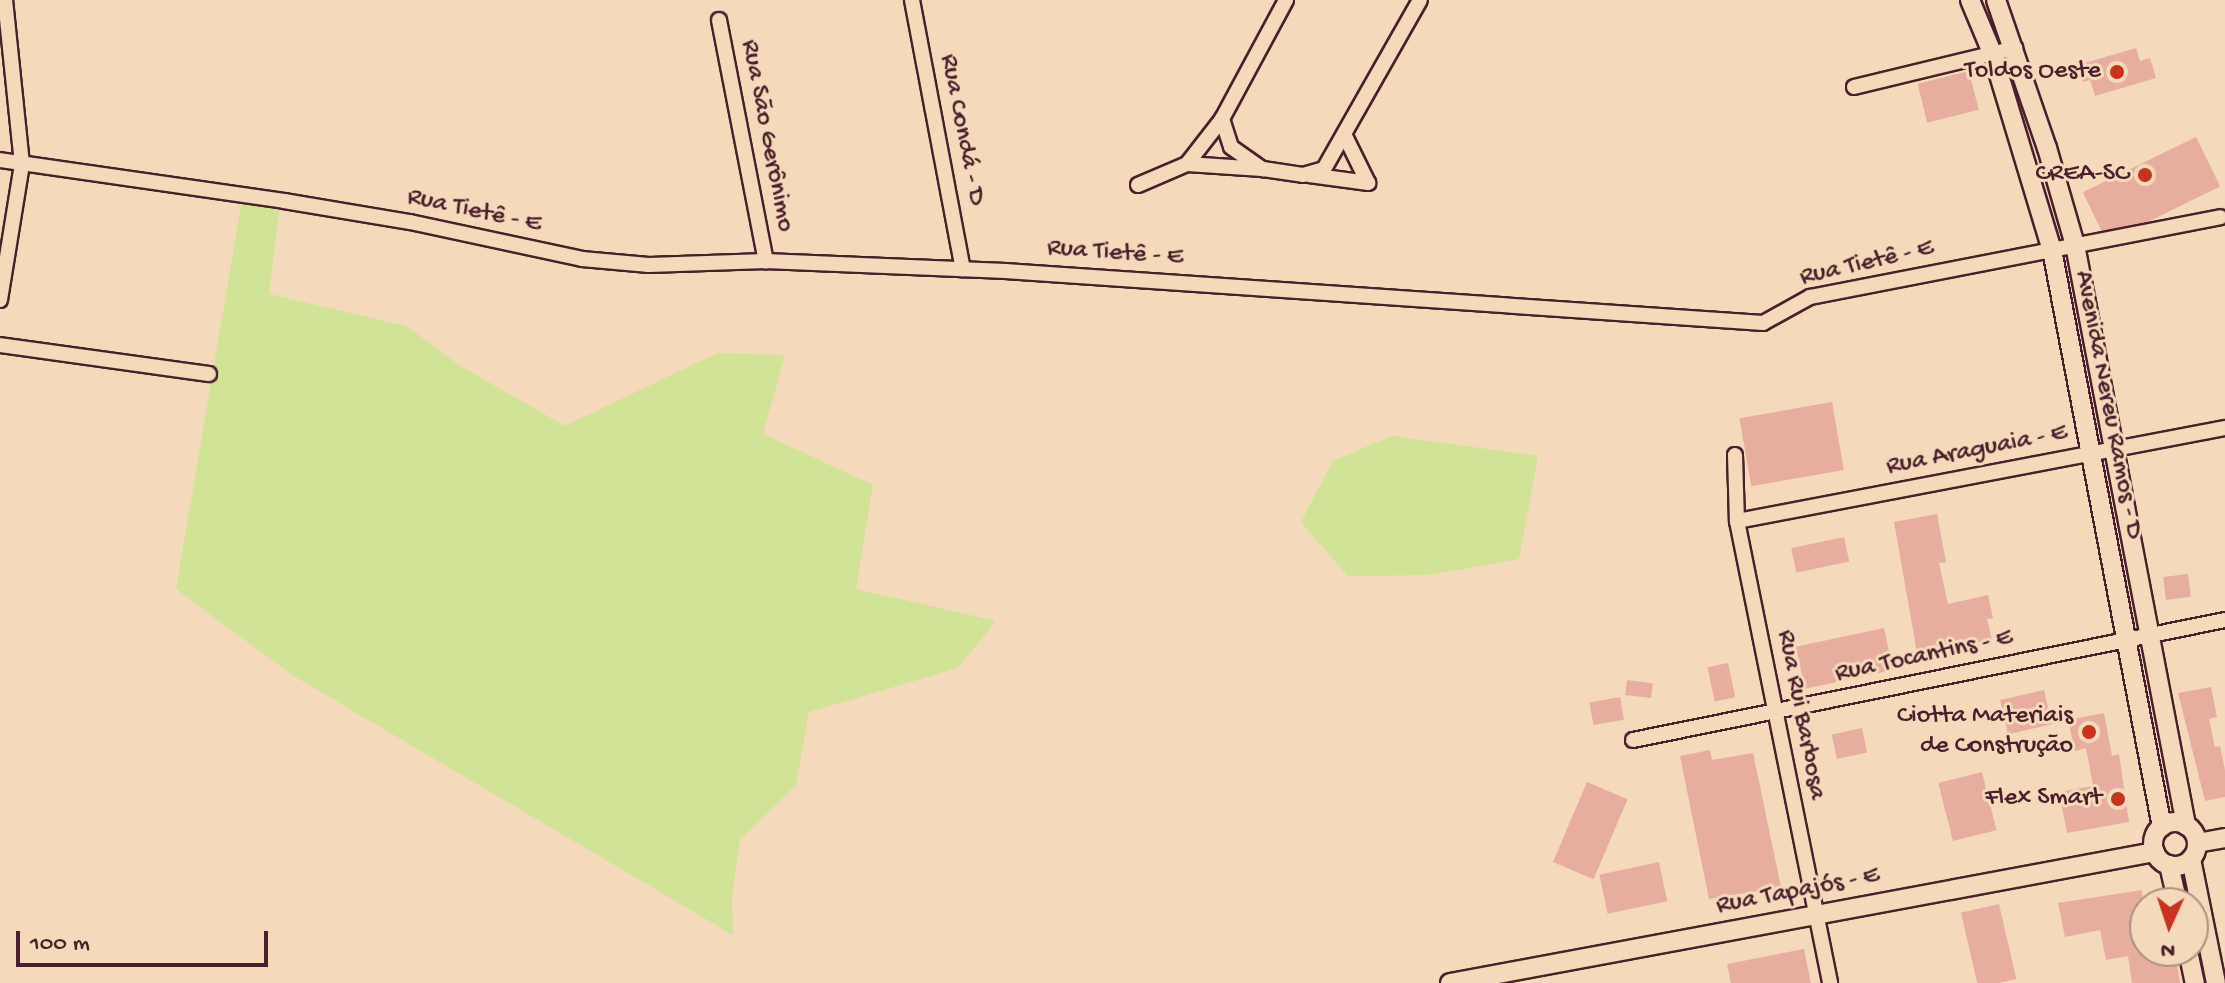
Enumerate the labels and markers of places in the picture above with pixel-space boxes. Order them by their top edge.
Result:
place label: Toldos Oeste [1965,56,2101,88]
marker: Toldos Oeste [2108,63,2126,81]
place label: CREA-SC [2035,159,2129,191]
marker: CREA-SC [2136,166,2154,184]
place label: Ciotta Materiais de Construção [1897,701,2073,762]
marker: Ciotta Materiais de Construção [2080,723,2098,741]
place label: Flex Smart [1985,783,2102,815]
marker: Flex Smart [2109,790,2127,808]

